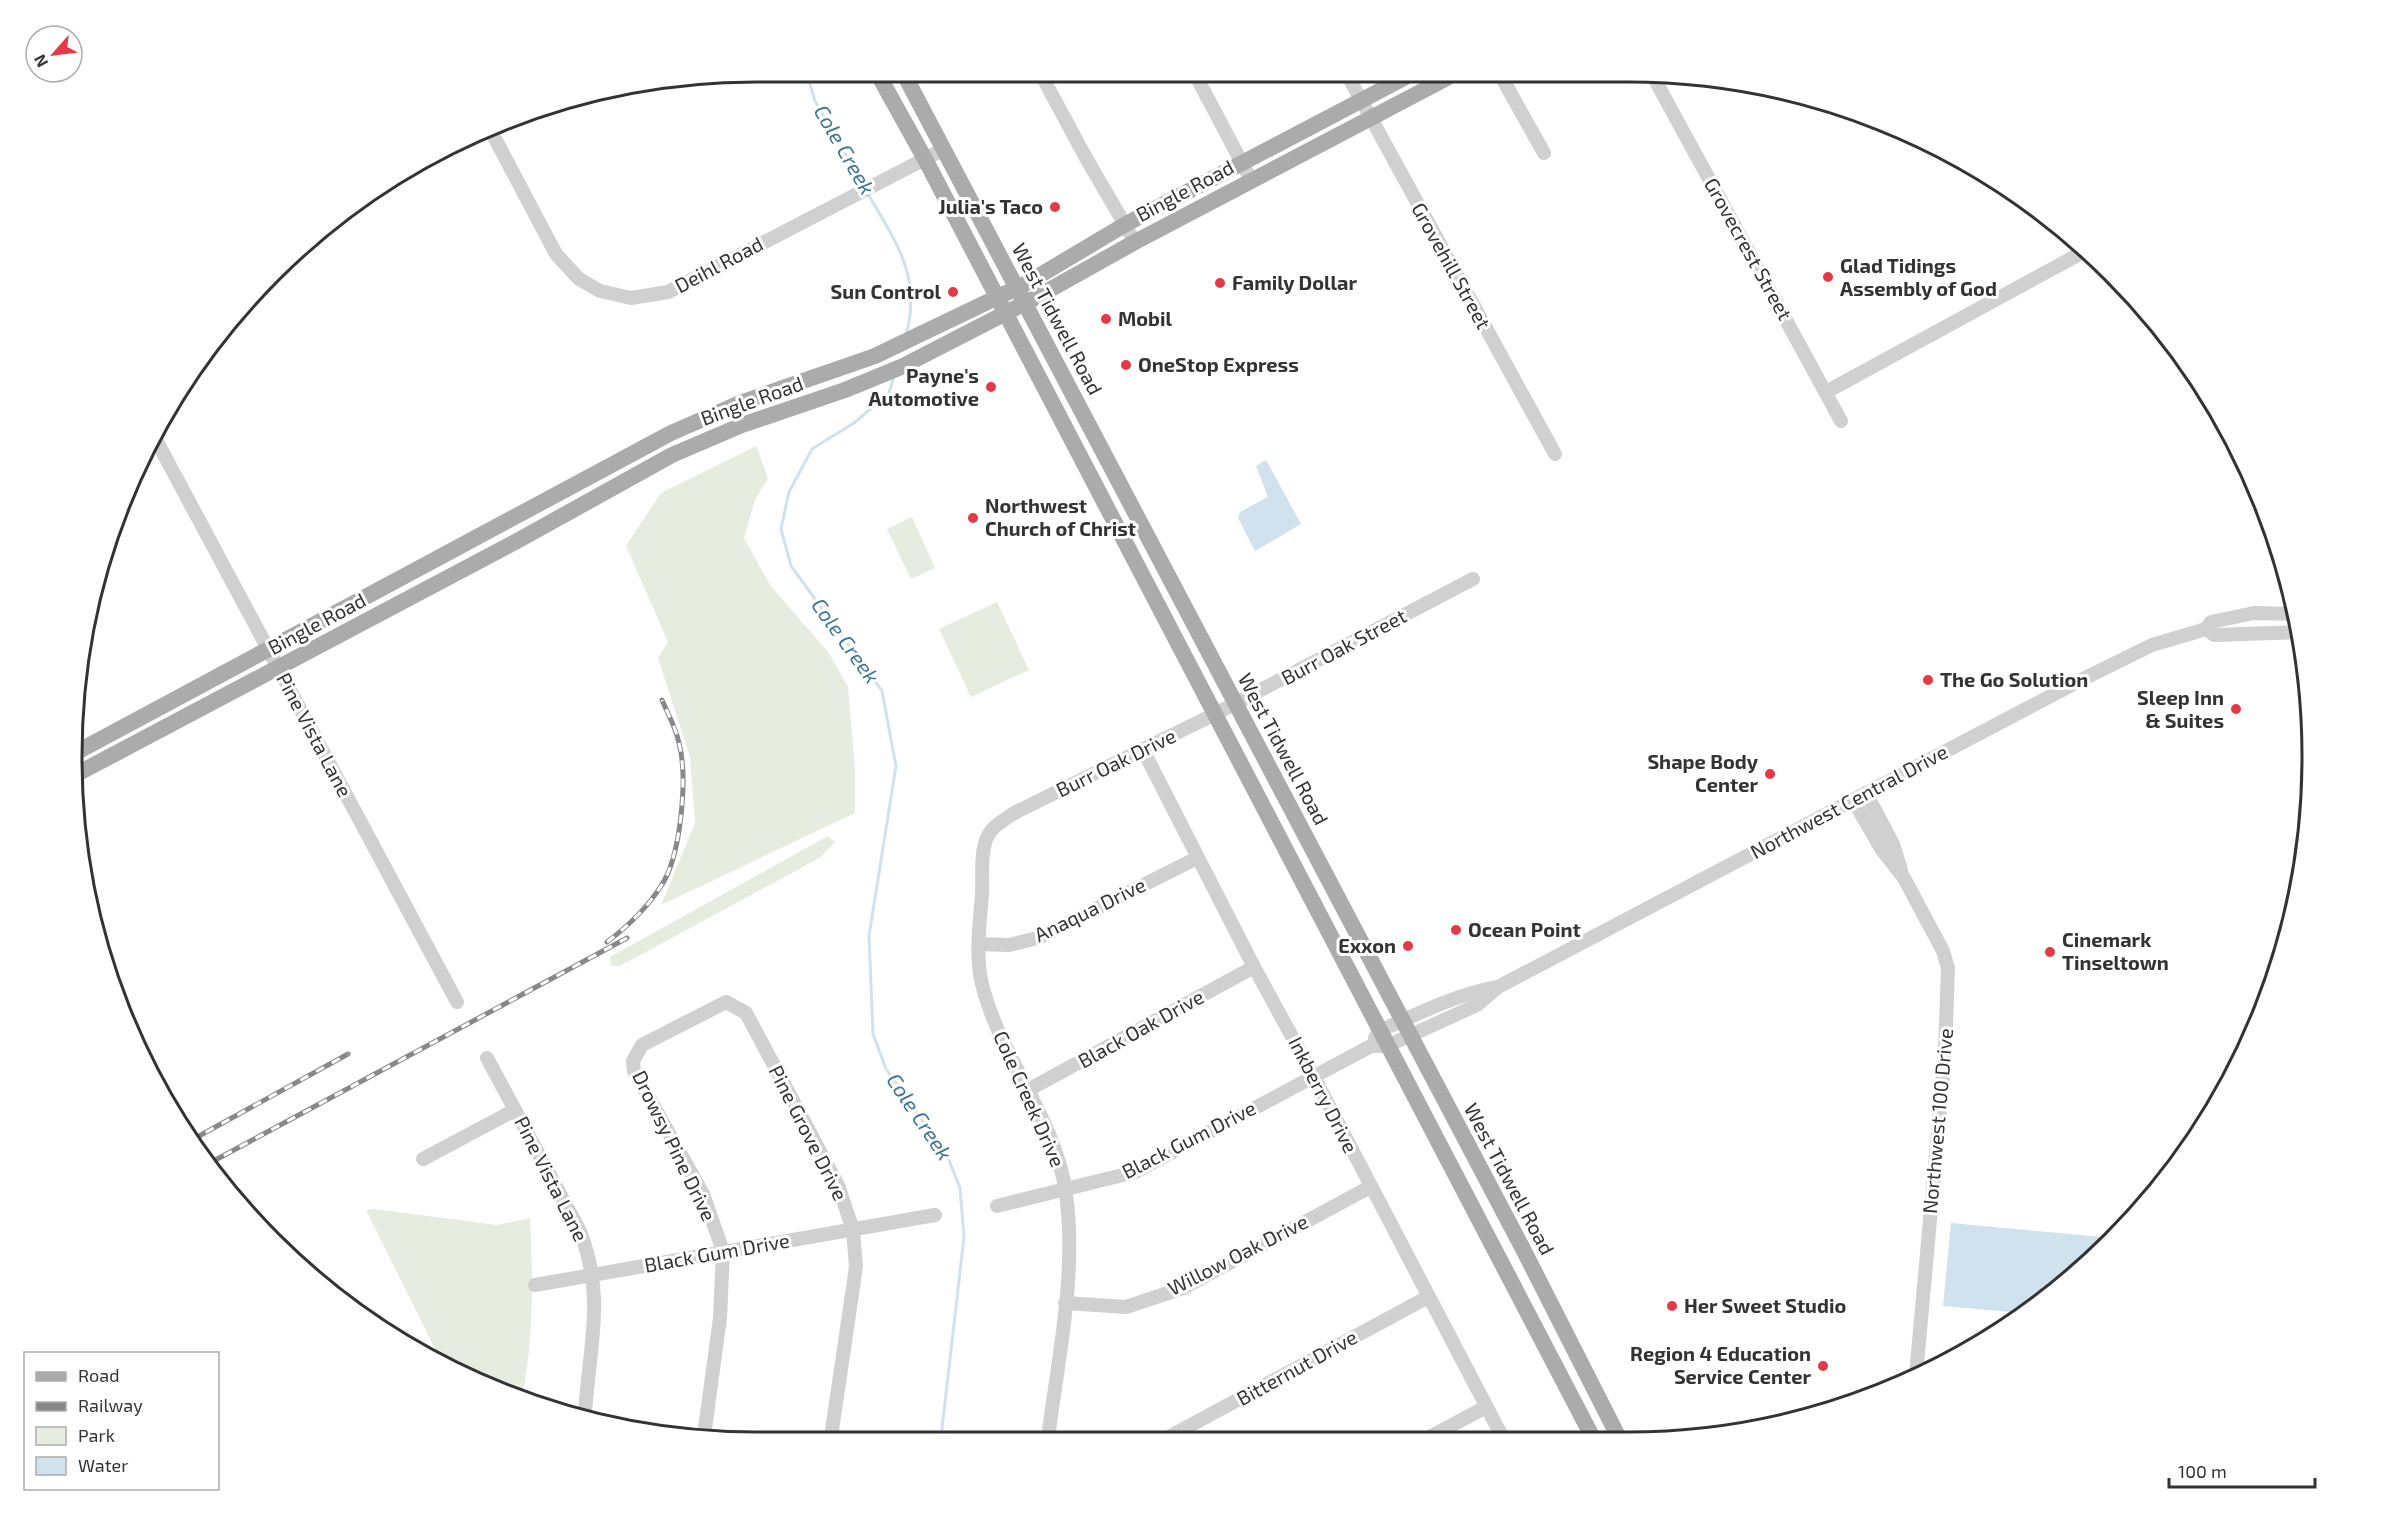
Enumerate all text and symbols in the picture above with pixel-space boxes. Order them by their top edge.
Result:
north arrow [24,24,84,84]
text: N [29,52,51,71]
water label: Cole Creek [810,100,881,199]
street label: Bingle Road [1132,154,1238,226]
street label: Grovecrest Street [1700,173,1798,324]
place label: Julia's Taco [938,194,1043,218]
street label: Grovehill Street [1407,198,1497,333]
marker: Julia's Taco [1048,200,1062,214]
street label: Deihl Road [670,231,767,297]
street label: West Tidwell Road [1008,239,1108,398]
place label: Glad Tidings Assembly of God [1840,253,1997,301]
place label: Family Dollar [1232,270,1358,295]
marker: Glad Tidings Assembly of God [1821,270,1835,284]
marker: Family Dollar [1213,276,1227,290]
place label: Sun Control [831,279,941,303]
marker: Sun Control [946,285,960,299]
place label: Mobil [1118,306,1173,330]
marker: Mobil [1099,312,1113,326]
place label: OneStop Express [1138,352,1299,376]
marker: OneStop Express [1119,358,1133,372]
place label: Payne's Automotive [869,363,979,410]
street label: Bingle Road [697,370,806,430]
marker: Payne's Automotive [984,380,998,394]
place label: Northwest Church of Christ [985,493,1136,540]
marker: Northwest Church of Christ [966,511,980,525]
street label: Bingle Road [264,587,370,659]
water label: Cole Creek [807,593,886,688]
street label: Burr Oak Street [1277,603,1411,689]
place label: The Go Solution [1940,667,2088,691]
street label: Pine Vista Lane [272,668,358,801]
street label: West Tidwell Road [1234,669,1334,828]
marker: The Go Solution [1921,673,1935,687]
place label: Sleep Inn & Suites [2137,685,2224,732]
marker: Sleep Inn & Suites [2229,702,2243,716]
street label: Burr Oak Drive [1052,723,1179,801]
street label: Northwest Central Drive [1746,739,1951,863]
place label: Shape Body Center [1647,749,1759,796]
marker: Shape Body Center [1763,767,1777,781]
street label: Anaqua Drive [1030,872,1149,946]
place label: Ocean Point [1468,917,1581,941]
marker: Ocean Point [1449,923,1463,937]
place label: Cinemark Tinseltown [2062,927,2169,974]
place label: Exxon [1338,933,1396,957]
marker: Exxon [1401,939,1415,953]
marker: Cinemark Tinseltown [2043,945,2057,959]
street label: Black Oak Drive [1074,984,1207,1073]
street label: Cole Creek Drive [989,1027,1071,1170]
street label: Northwest 100 Drive [1917,1027,1957,1215]
street label: Inkberry Drive [1284,1032,1363,1157]
street label: Pine Grove Drive [765,1061,853,1204]
street label: Drowsy Pine Drive [628,1066,722,1225]
water label: Cole Creek [882,1068,958,1164]
street label: Black Gum Drive [1118,1095,1259,1183]
street label: West Tidwell Road [1460,1099,1560,1258]
street label: Pine Vista Lane [510,1112,594,1245]
street label: Willow Oak Drive [1164,1208,1312,1300]
street label: Black Gum Drive [642,1227,791,1277]
place label: Her Sweet Studio [1684,1293,1846,1317]
marker: Her Sweet Studio [1665,1299,1679,1313]
street label: Bitternut Drive [1232,1324,1361,1410]
place label: Region 4 Education Service Center [1630,1341,1811,1388]
legend [24,1352,219,1490]
marker: Region 4 Education Service Center [1816,1359,1830,1373]
text: Road [78,1364,119,1386]
text: Railway [78,1394,143,1416]
text: Park [78,1424,115,1446]
scale bar [2169,1451,2314,1489]
text: Water [78,1454,128,1476]
text: 100 m [2178,1460,2227,1482]

